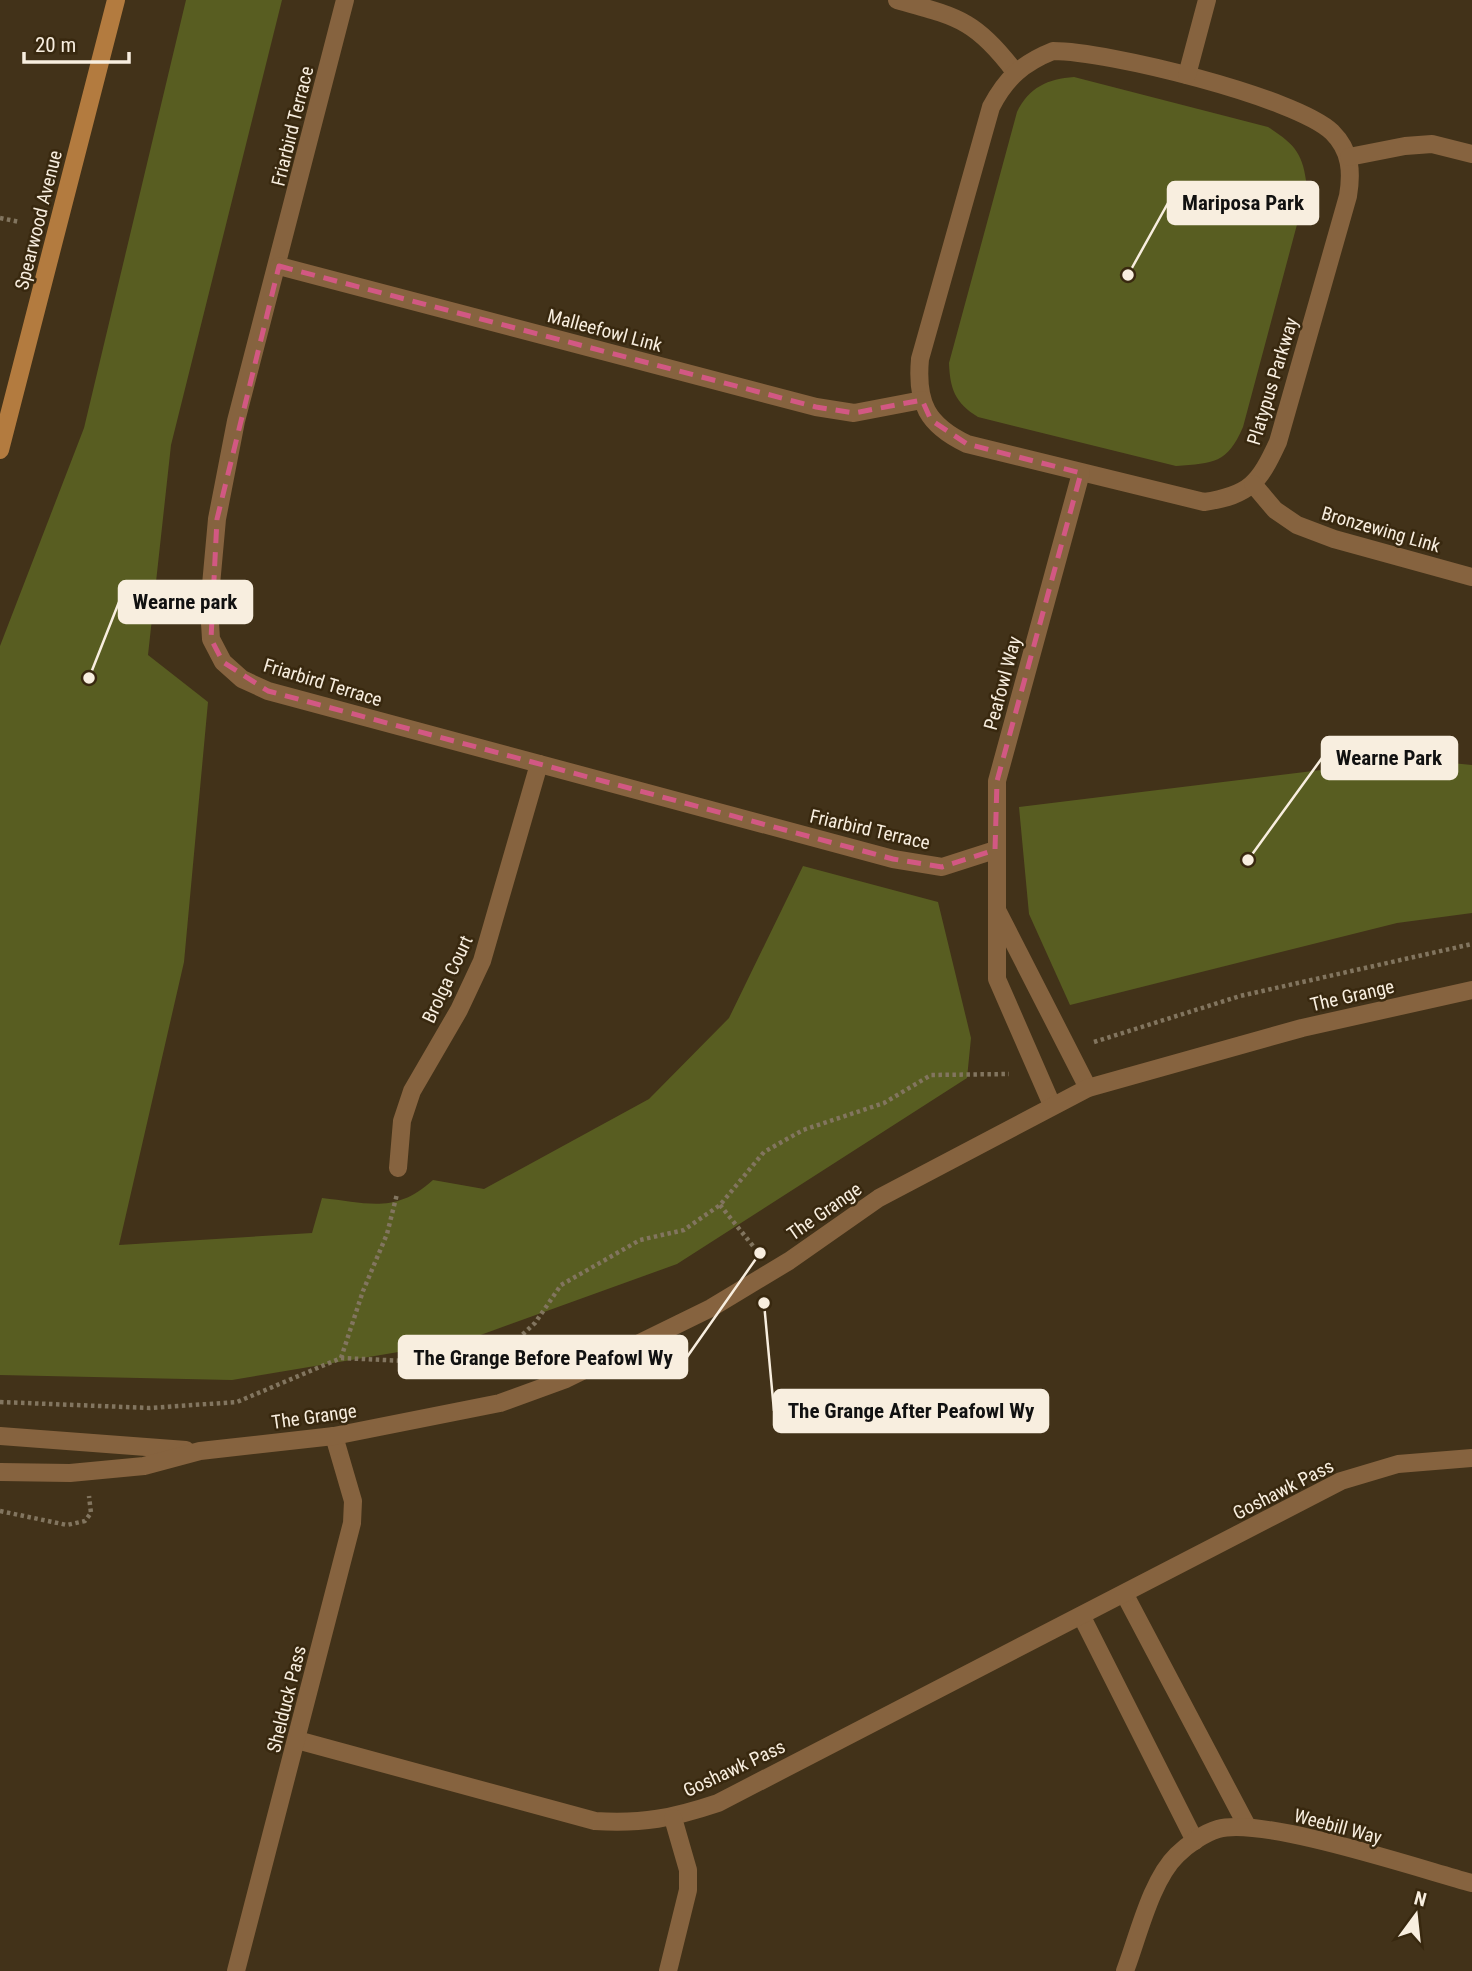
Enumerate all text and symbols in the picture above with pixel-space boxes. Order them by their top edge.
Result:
scale bar [24,21,130,65]
text: 20 m [35,33,76,57]
street label: Friarbird Terrace [266,64,318,188]
street label: Spearwood Avenue [10,148,67,292]
callout: Mariposa Park [1168,182,1318,224]
text: Mariposa Park [1182,191,1305,215]
street label: Malleefowl Link [545,304,665,357]
street label: Platypus Parkway [1242,314,1303,448]
street label: Bronzewing Link [1319,502,1443,558]
callout: Wearne park [119,581,252,623]
text: Wearne park [133,590,238,614]
street label: Peafowl Way [979,634,1026,733]
street label: Friarbird Terrace [261,654,385,711]
callout: Wearne Park [1322,737,1457,779]
text: Wearne Park [1336,746,1443,770]
street label: Friarbird Terrace [808,804,932,854]
street label: Brolga Court [417,932,478,1027]
street label: The Grange [1308,975,1396,1016]
street label: The Grange [783,1177,866,1245]
callout: The Grange Before Peafowl Wy [399,1336,687,1378]
text: The Grange Before Peafowl Wy [413,1346,673,1370]
callout: The Grange After Peafowl Wy [774,1390,1048,1432]
street label: The Grange [270,1399,358,1434]
text: The Grange After Peafowl Wy [788,1399,1035,1423]
street label: Goshawk Pass [1229,1454,1337,1525]
street label: Shelduck Pass [262,1643,311,1755]
street label: Goshawk Pass [680,1735,789,1802]
street label: Weebill Way [1291,1804,1384,1849]
north arrow [1381,1880,1451,1950]
text: N [1412,1886,1429,1912]

